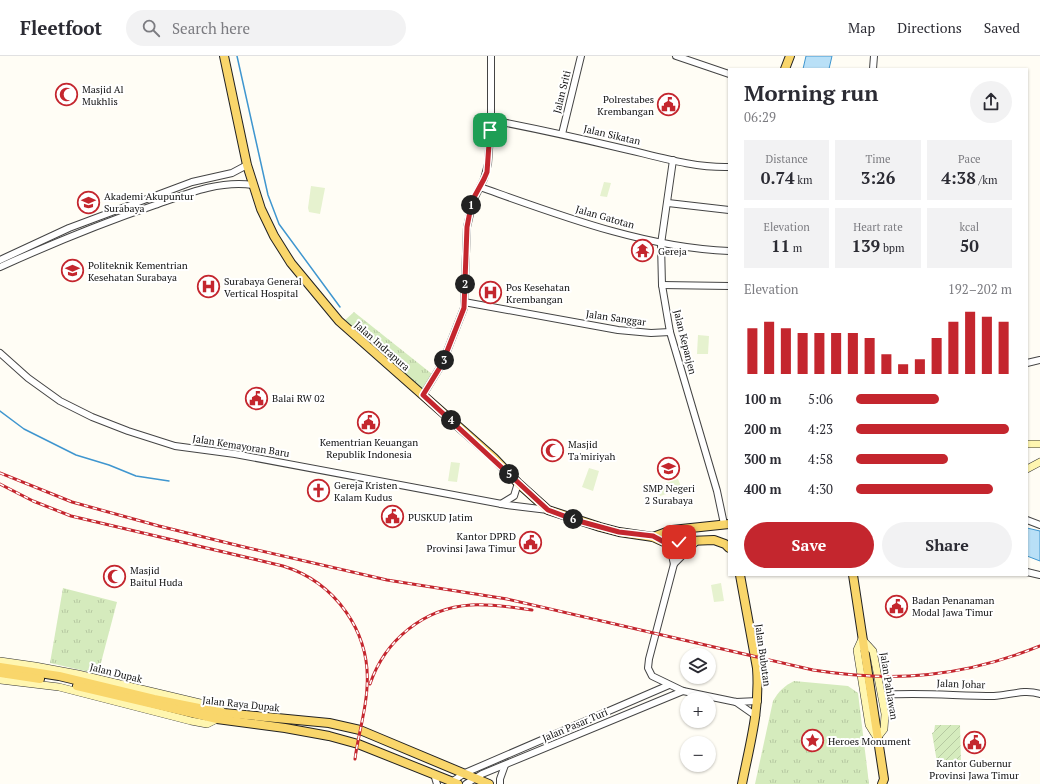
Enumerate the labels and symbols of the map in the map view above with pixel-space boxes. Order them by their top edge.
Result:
street label: Jalan Sriti [550,69,574,115]
mosque icon: Masjid Al Mukhlis [54,82,80,108]
place label: Masjid Al Mukhlis [82,83,124,108]
public building icon: Polrestabes Krembangan [656,92,682,118]
place label: Polrestabes Krembangan [597,93,654,118]
pin [473,113,507,147]
street label: Jalan Sikatan [582,122,642,148]
school or university icon: Akademi Akupuntur Surabaya [76,189,102,215]
place label: Akademi Akupuntur Surabaya [104,190,194,215]
pin: 1 [461,195,481,215]
street label: Jalan Gatotan [574,202,636,232]
temple icon: Gereja [629,238,655,264]
place label: Gereja [658,245,687,258]
school or university icon: Politeknik Kementrian Kesehatan Surabaya [60,258,86,284]
place label: Politeknik Kementrian Kesehatan Surabaya [88,259,188,284]
hospital icon: Surabaya General Vertical Hospital [196,274,222,300]
pin: 2 [455,274,475,294]
place label: Surabaya General Vertical Hospital [224,275,302,300]
hospital icon: Pos Kesehatan Krembangan [478,280,504,306]
place label: Pos Kesehatan Krembangan [506,281,570,306]
street label: Jalan Sanggar [585,307,647,329]
street label: Jalan Kepanjen [671,308,699,376]
street label: Jalan Indrapura [352,318,412,374]
pin: 3 [434,350,454,370]
public building icon: Balai RW 02 [244,385,270,411]
place label: Balai RW 02 [272,392,325,405]
public building icon: Kementrian Keuangan Republik Indonesia [356,409,382,435]
pin: 4 [441,410,461,430]
street label: Jalan Kemayoran Baru [192,432,291,460]
place label: Kementrian Keuangan Republik Indonesia [320,436,418,461]
mosque icon: Masjid Ta'miriyah [540,437,566,463]
place label: Masjid Ta'miriyah [568,438,615,463]
school or university icon: SMP Negeri 2 Surabaya [656,455,682,481]
pin: 5 [499,464,519,484]
church icon: Gereja Kristen Kalam Kudus [305,478,331,504]
place label: Gereja Kristen Kalam Kudus [334,479,398,504]
place label: SMP Negeri 2 Surabaya [643,482,695,507]
public building icon: PUSKUD Jatim [380,504,406,530]
pin: 6 [563,509,583,529]
place label: PUSKUD Jatim [408,511,473,524]
pin [662,525,696,559]
public building icon: Kantor DPRD Provinsi Jawa Timur [518,529,544,555]
place label: Kantor DPRD Provinsi Jawa Timur [426,530,516,555]
mosque icon: Masjid Baitul Huda [101,563,127,589]
place label: Masjid Baitul Huda [130,564,183,589]
public building icon: Badan Penanaman Modal Jawa Timur [883,593,909,619]
place label: Badan Penanaman Modal Jawa Timur [912,594,995,619]
street label: Jalan Bubutan [752,623,774,687]
street label: Jalan Pahlawan [877,651,901,721]
street label: Jalan Dupak [88,660,144,686]
street label: Jalan Johar [936,677,986,691]
street label: Jalan Raya Dupak [202,693,281,715]
street label: Jalan Pasar Turi [540,705,610,745]
place icon: Heroes Monument [799,728,825,754]
public building icon: Kantor Gubernur Provinsi Jawa Timur [961,730,987,756]
place label: Heroes Monument [828,735,911,748]
place label: Kantor Gubernur Provinsi Jawa Timur [929,757,1019,782]

